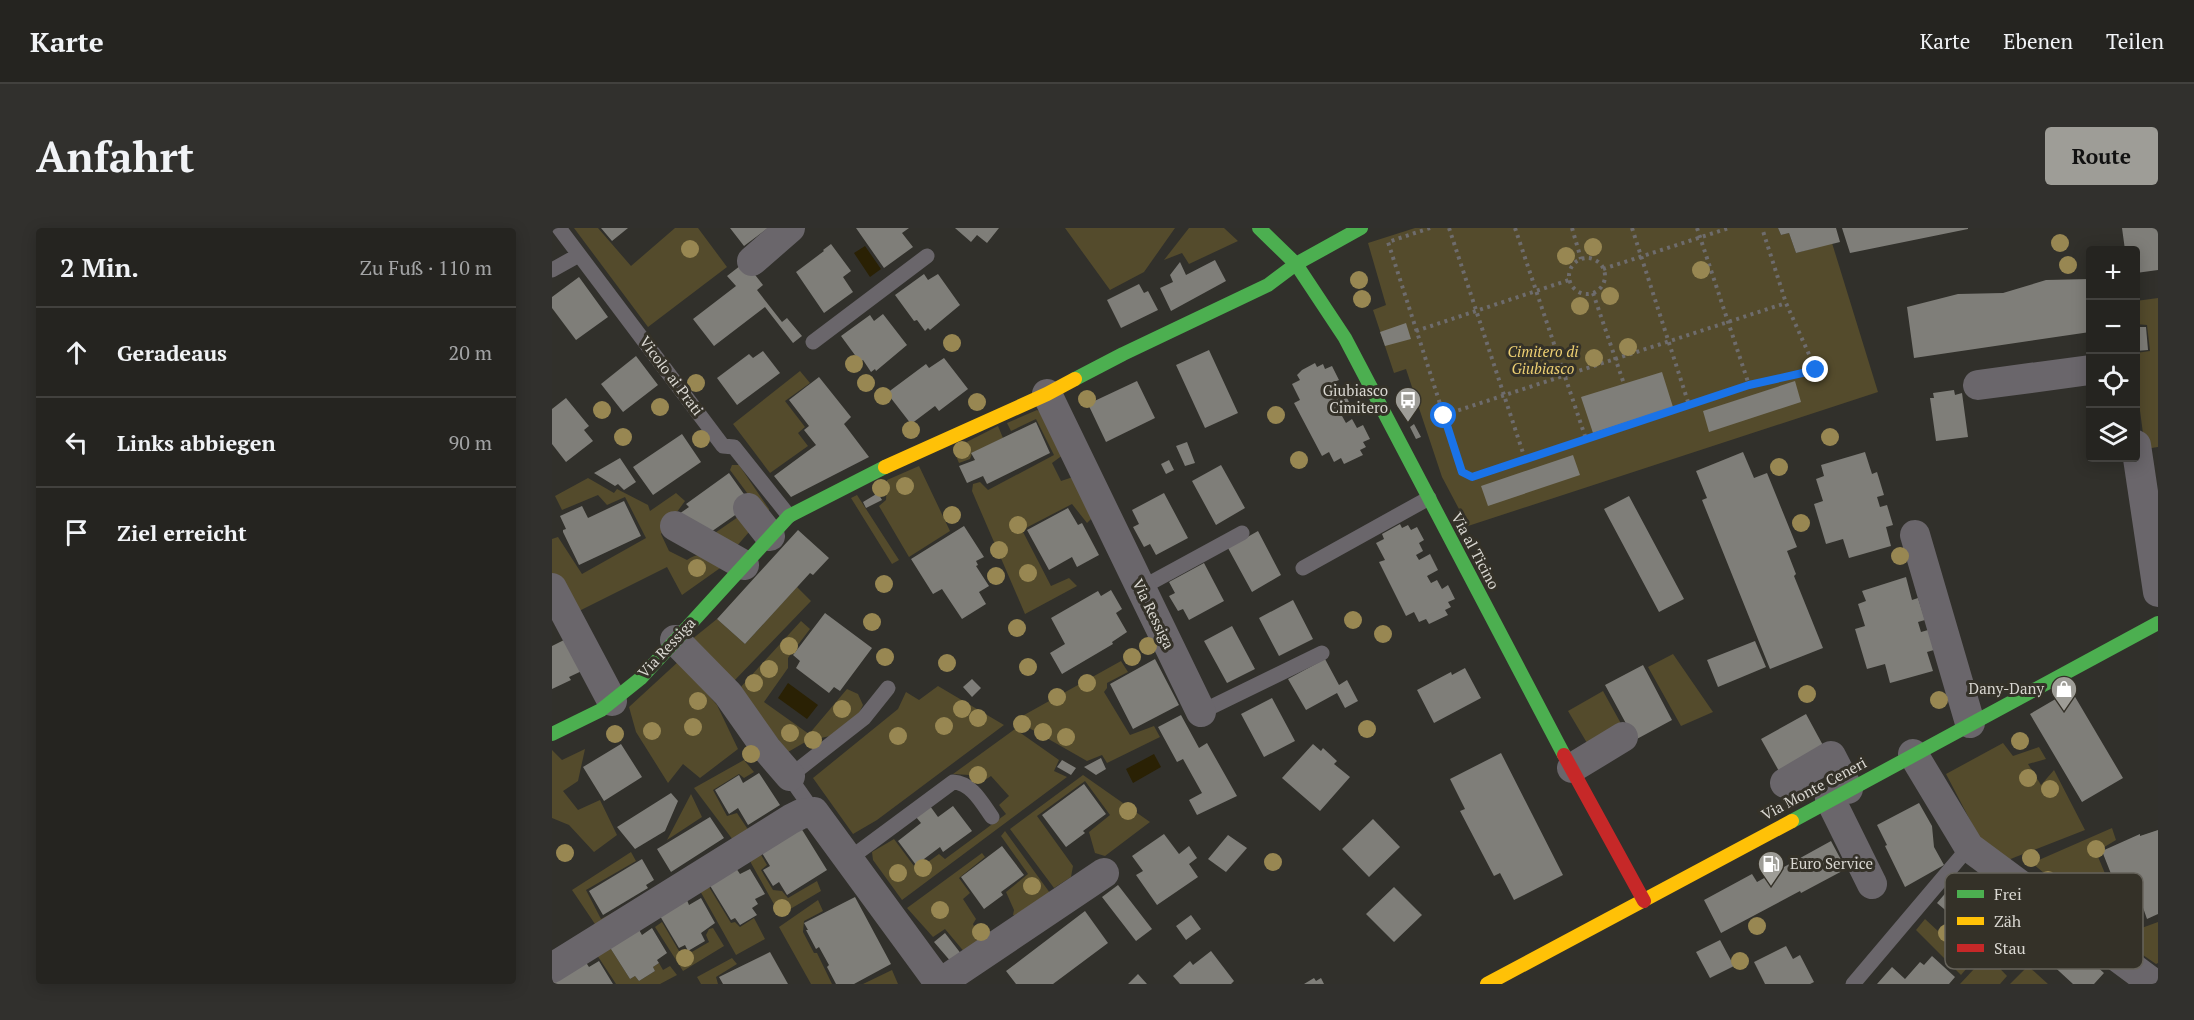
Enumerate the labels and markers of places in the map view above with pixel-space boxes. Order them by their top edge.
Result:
place label: Giubiasco Cimitero [1323,380,1388,417]
bus stop icon: Giubiasco Cimitero [1393,385,1423,423]
shop icon: Dany-Dany [2049,674,2079,712]
place label: Dany-Dany [1969,678,2044,698]
fuel station icon: Euro Service [1756,849,1786,887]
place label: Euro Service [1790,853,1873,873]

